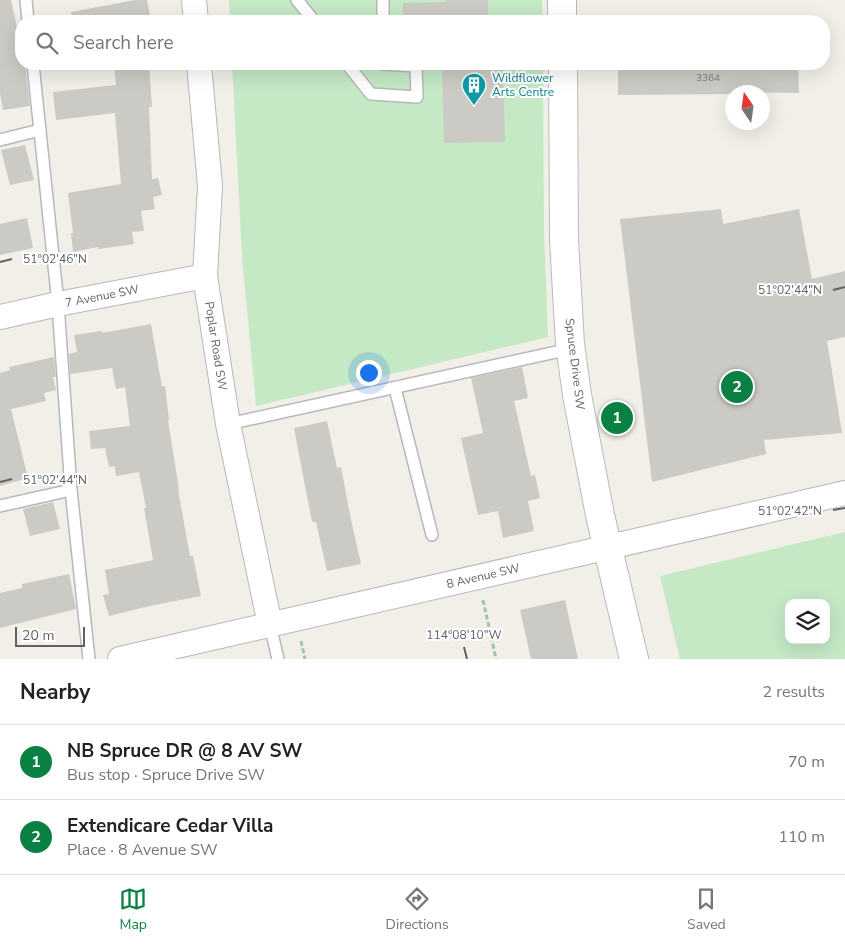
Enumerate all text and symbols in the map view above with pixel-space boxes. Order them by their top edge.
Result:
search box [15,15,830,70]
icon: search [33,29,61,57]
text: Search here [73,30,174,56]
place label: Wildflower Arts Centre [492,70,554,100]
house number: 3364 [696,71,720,85]
building icon: Wildflower Arts Centre [461,72,487,106]
north arrow [725,85,770,130]
text: 51°02'46"N [23,251,87,267]
street label: 7 Avenue SW [64,281,140,311]
text: 51°02'44"N [758,282,822,298]
street label: Poplar Road SW [201,300,231,392]
street label: Spruce Drive SW [561,317,589,411]
your location [356,360,382,386]
pin: 2 [721,368,753,406]
pin: 1 [601,399,633,437]
text: 51°02'44"N [23,472,87,488]
text: 51°02'42"N [758,503,822,519]
street label: 8 Avenue SW [445,560,521,592]
map controls [785,599,830,644]
button: layers [785,599,830,644]
scale bar [15,624,85,647]
text: 20 m [22,626,54,645]
text: 114°08'10"W [426,627,502,643]
text: Nearby [20,678,90,706]
text: 2 results [763,681,825,703]
text: NB Spruce DR @ 8 AV SW [67,738,302,764]
text: 1 [31,751,41,773]
text: 70 m [788,751,825,773]
text: Bus stop · Spruce Drive SW [67,764,265,786]
text: Extendicare Cedar Villa [67,813,273,839]
text: 2 [31,826,41,848]
text: 110 m [778,826,825,848]
text: Place · 8 Avenue SW [67,839,218,861]
tab: Map [119,885,147,934]
tab: Directions [386,885,449,934]
tab: Saved [687,885,726,934]

